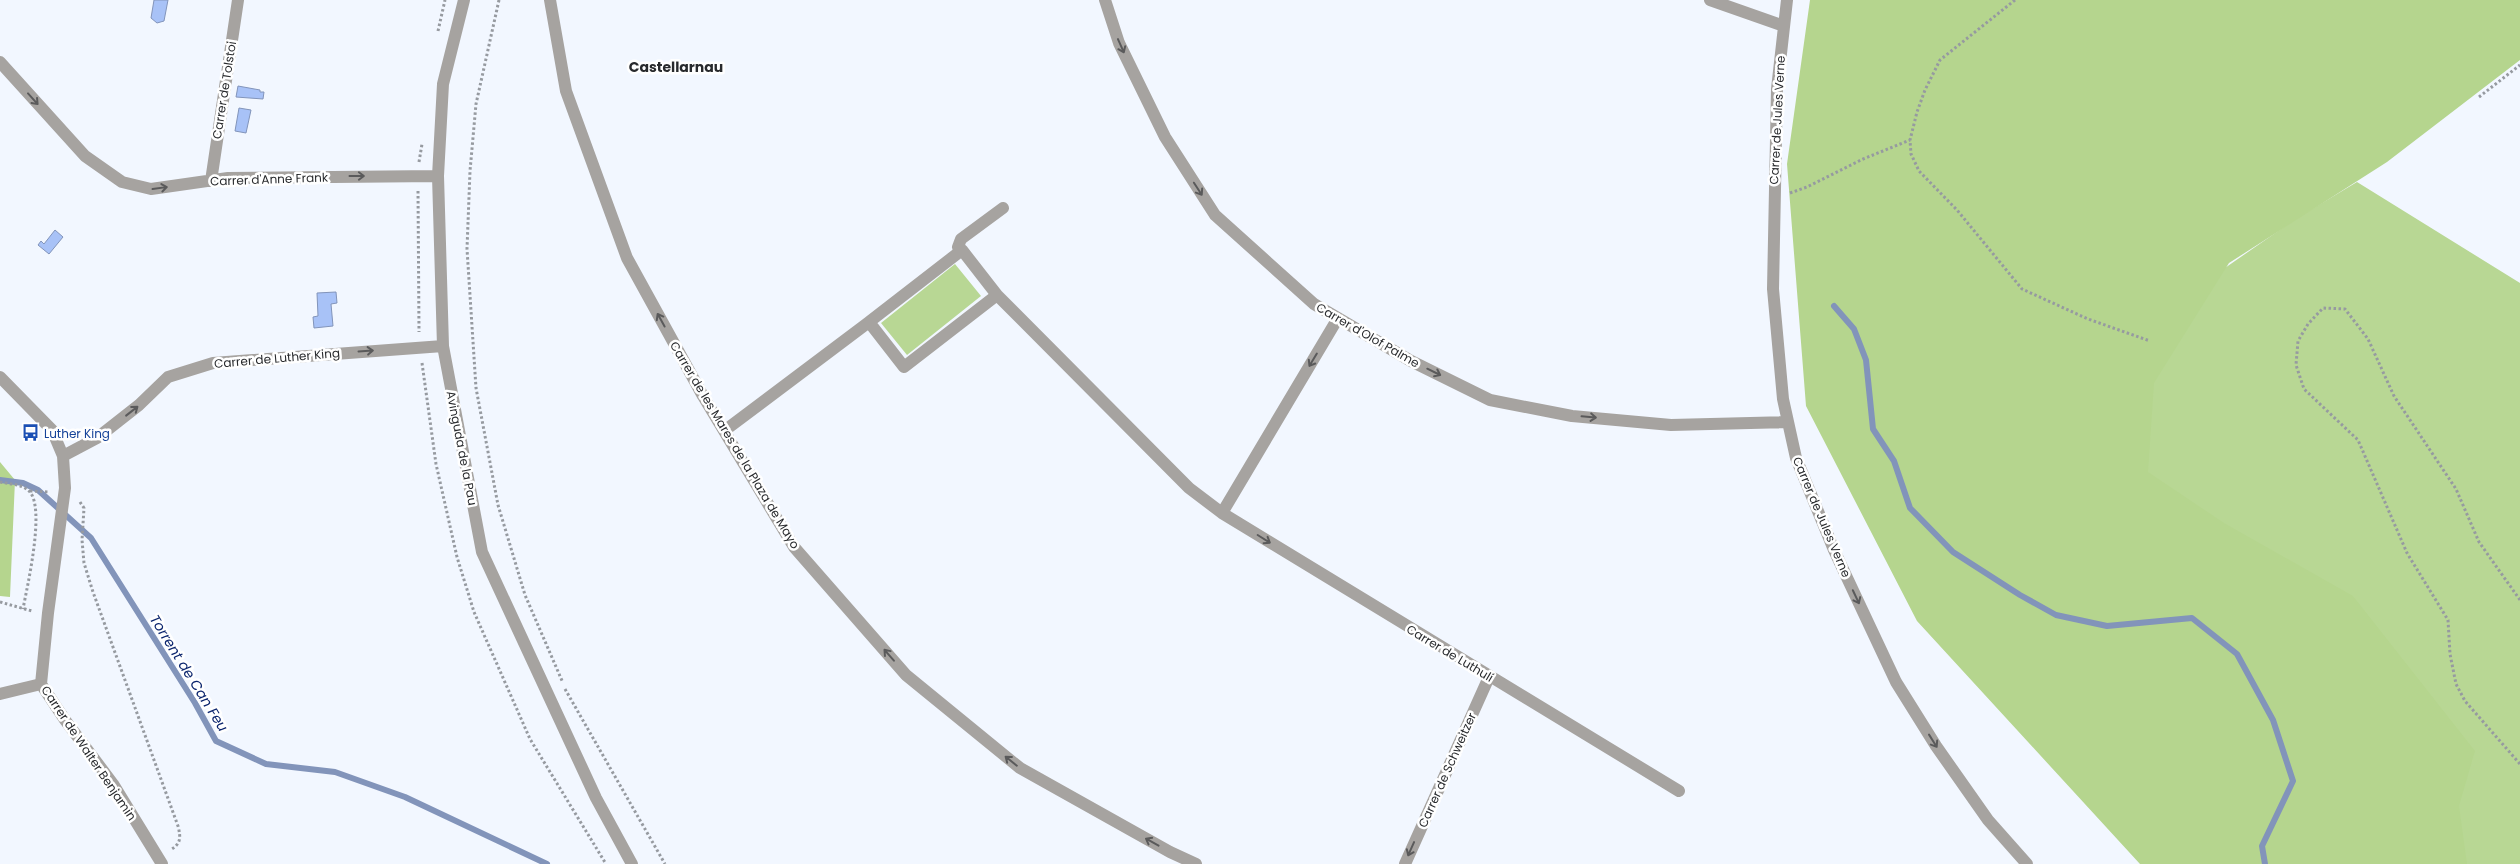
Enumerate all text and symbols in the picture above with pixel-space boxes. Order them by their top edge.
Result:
one-way arrow [1117,38,1126,53]
street label: Carrer de Tolstoi [208,40,240,140]
street label: Carrer de Jules Verne [1765,55,1789,185]
district label: Castellarnau [629,57,723,77]
one-way arrow [27,92,39,105]
street label: Carrer d'Anne Frank [210,168,329,190]
one-way arrow [349,171,365,181]
one-way arrow [1194,181,1204,195]
one-way arrow [152,182,168,192]
street label: Carrer d'Olof Palme [1313,299,1423,371]
one-way arrow [655,313,665,327]
street label: Carrer de les Mares de la Plaza de Mayo [666,338,804,552]
street label: Carrer de Luther King [213,344,341,372]
one-way arrow [358,346,374,356]
one-way arrow [1307,353,1317,367]
one-way arrow [1426,368,1441,377]
street label: Avinguda de la Pau [443,389,481,507]
one-way arrow [125,405,138,416]
one-way arrow [1580,412,1596,422]
bus stop icon: Luther King [20,423,40,443]
place label: Luther King [44,425,110,442]
street label: Carrer de Jules Verne [1789,454,1855,580]
one-way arrow [1256,534,1270,544]
one-way arrow [1852,589,1862,604]
water label: Torrent de Can Feu [145,611,233,735]
street label: Carrer de Luthuli [1403,620,1497,686]
one-way arrow [883,649,895,662]
street label: Carrer de Walter Benjamin [37,682,141,824]
street label: Carrer de Schweitzer [1414,709,1480,830]
one-way arrow [1928,733,1938,747]
one-way arrow [1005,756,1018,767]
one-way arrow [1146,837,1160,847]
one-way arrow [1406,841,1416,856]

